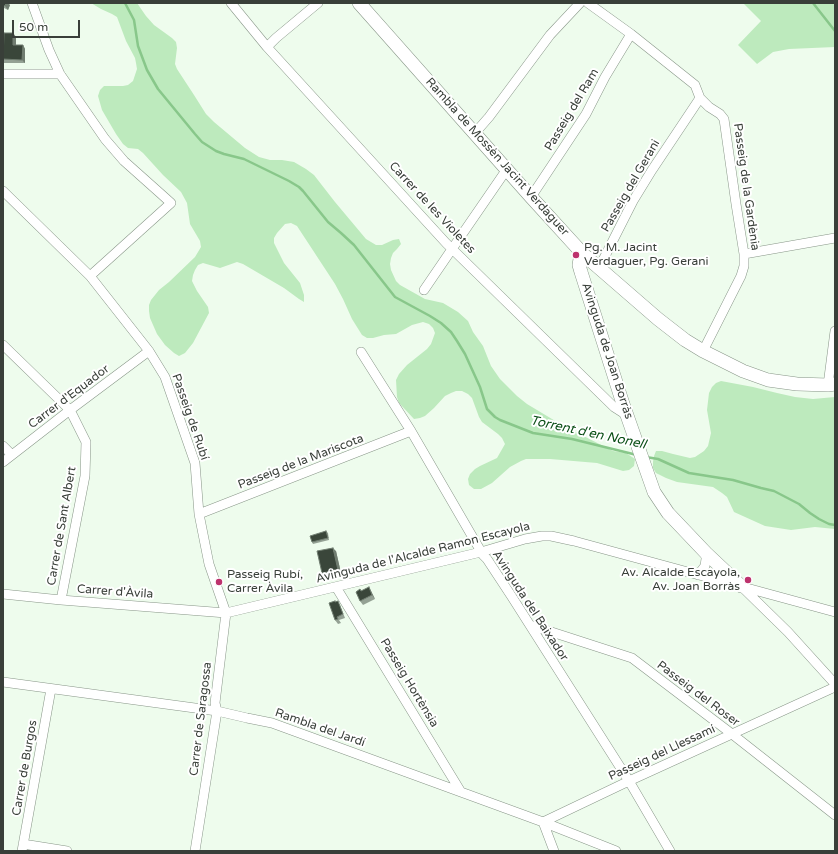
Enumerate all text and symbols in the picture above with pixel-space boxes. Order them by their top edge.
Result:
scale bar [14,12,82,38]
text: 50 m [19,20,48,34]
street label: Passeig del Ram [542,66,602,154]
street label: Rambla de Mossèn Jacint Verdaguer [422,75,572,239]
street label: Passeig de la Gardènia [730,122,762,252]
street label: Passeig del Gerani [599,137,663,235]
street label: Carrer de les Violetes [386,159,478,257]
place label: Pg. M. Jacint Verdaguer, Pg. Gerani [584,241,709,269]
marker: Pg. M. Jacint Verdaguer, Pg. Gerani [571,250,581,260]
street label: Avinguda de Joan Borràs [578,281,636,421]
street label: Carrer d'Equador [26,362,112,432]
street label: Passeig de Rubí [168,372,212,462]
water label: Torrent d'en Nonell [529,413,647,453]
street label: Passeig de la Mariscota [236,431,366,493]
street label: Carrer de Sant Albert [44,465,80,587]
street label: Avinguda de l'Alcalde Ramon Escayola [315,519,531,587]
street label: Avinguda del Baixador [489,548,571,664]
place label: Av. Alcalde Escayola, Av. Joan Borràs [621,566,740,594]
place label: Passeig Rubí, Carrer Àvila [227,568,303,596]
marker: Av. Alcalde Escayola, Av. Joan Borràs [743,575,753,585]
marker: Passeig Rubí, Carrer Àvila [214,577,224,587]
street label: Carrer d'Àvila [76,582,154,602]
street label: Passeig Hortènsia [377,636,441,730]
street label: Passeig del Roser [654,658,742,730]
street label: Carrer de Saragossa [187,661,215,777]
street label: Rambla del Jardí [273,706,367,750]
street label: Carrer de Burgos [10,719,40,817]
street label: Passeig del Llessamí [606,722,718,784]

